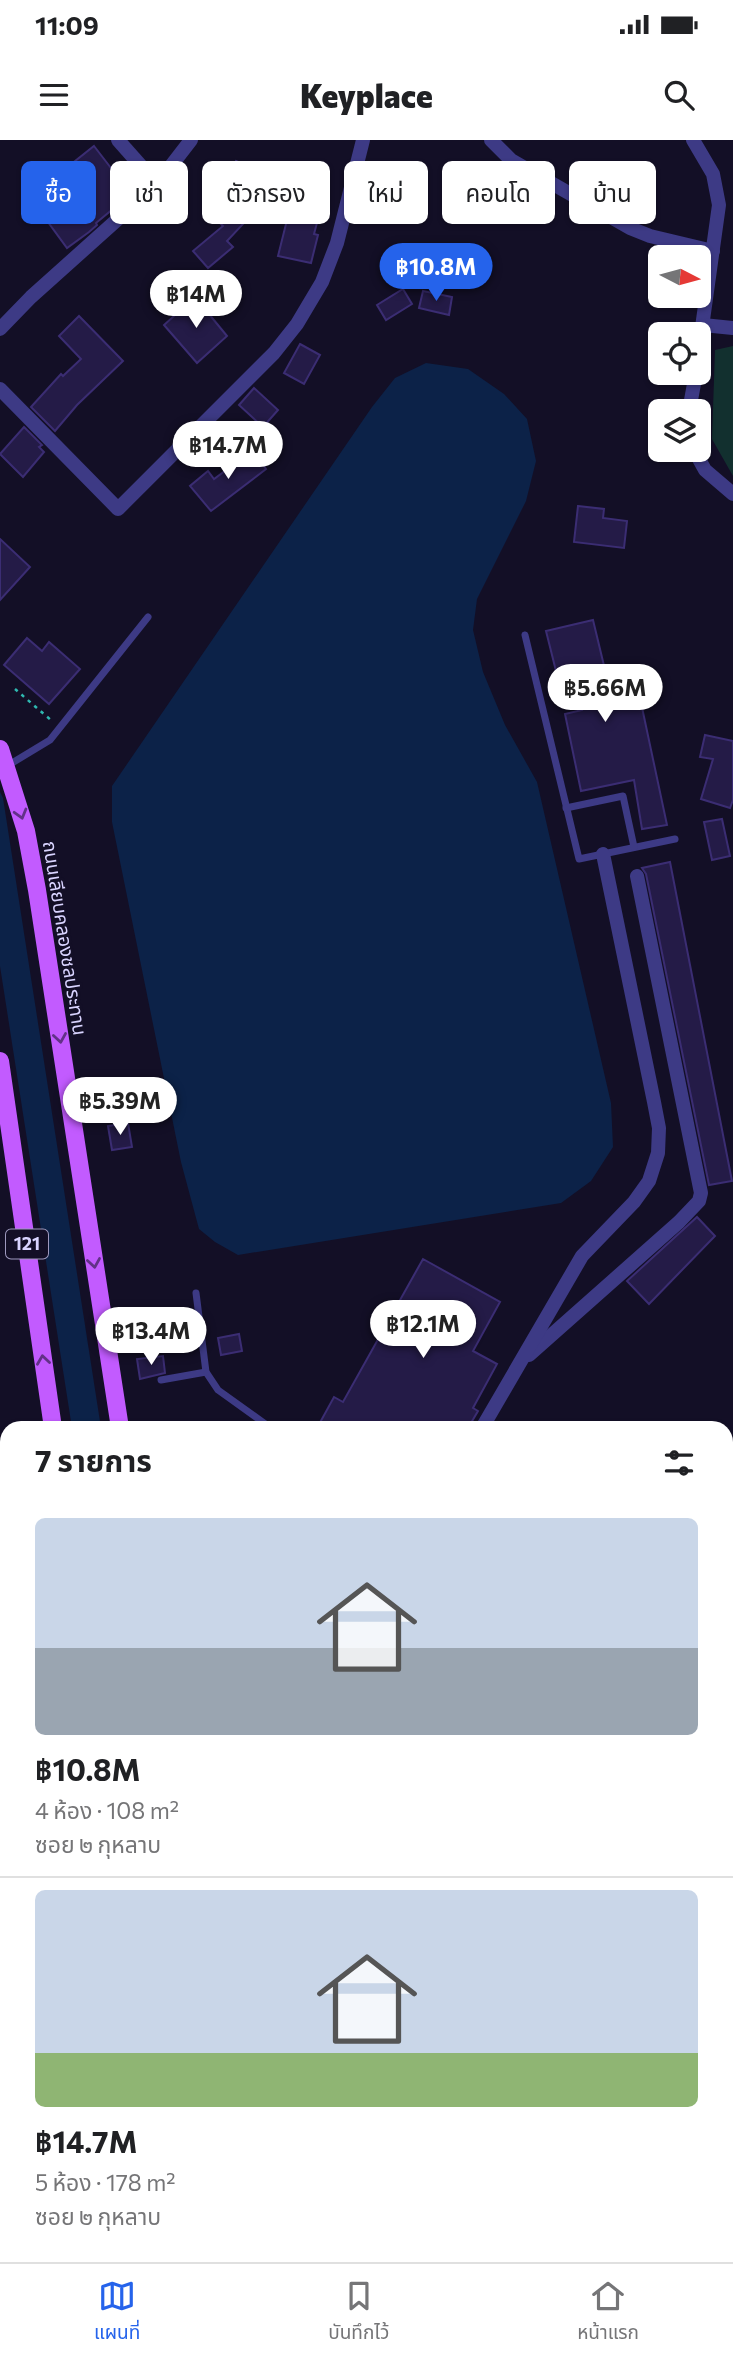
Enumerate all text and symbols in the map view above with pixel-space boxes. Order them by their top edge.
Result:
text: 11:09 [35,9,99,40]
text: Keyplace [300,75,433,115]
icon: menu [35,76,73,114]
icon: search [660,76,698,114]
chip: ซื้อ [21,161,96,224]
chip: เช่า [110,161,188,224]
chip: ตัวกรอง [202,161,330,224]
chip: ใหม่ [344,161,428,224]
chip: คอนโด [442,161,555,224]
chip: บ้าน [569,161,656,224]
pin: ฿10.8M [379,244,493,303]
north arrow [648,245,710,308]
map controls [648,245,711,462]
text: ฿10.8M [396,252,476,280]
pin: ฿14M [155,270,237,330]
text: ฿14M [166,279,226,307]
button: locate [648,322,711,385]
button: layers [648,399,711,462]
pin: ฿14.7M [171,422,285,481]
text: ฿14.7M [189,430,267,458]
pin: ฿5.66M [548,664,662,724]
text: ฿5.66M [564,673,646,701]
one-way arrow [13,807,28,819]
street label: ถนนเลียบคลองชลประทาน [39,839,92,1037]
one-way arrow [52,1032,67,1044]
pin: ฿5.39M [63,1077,177,1137]
text: ฿5.39M [79,1086,161,1114]
road number: 121 [6,1230,48,1259]
one-way arrow [86,1257,101,1268]
pin: ฿12.1M [366,1300,480,1360]
pin: ฿13.4M [94,1308,208,1367]
text: ฿12.1M [386,1309,460,1337]
text: ฿13.4M [111,1316,191,1344]
one-way arrow [36,1355,51,1366]
text: 7 รายการ [35,1441,152,1478]
icon: filters [660,1444,698,1482]
icon: home [304,1564,430,1690]
text: ฿10.8M [35,1750,141,1787]
text: 4 ห้อง · 108 m² [35,1796,179,1824]
text: ซอย ๒ กุหลาบ [35,1830,161,1858]
icon: home [304,1936,430,2062]
text: ฿14.7M [35,2122,137,2159]
text: 5 ห้อง · 178 m² [35,2168,176,2196]
text: ซอย ๒ กุหลาบ [35,2202,161,2230]
tab: แผนที่ [94,2277,140,2348]
tab: บันทึกไว้ [328,2277,389,2348]
tab: หน้าแรก [577,2277,639,2348]

